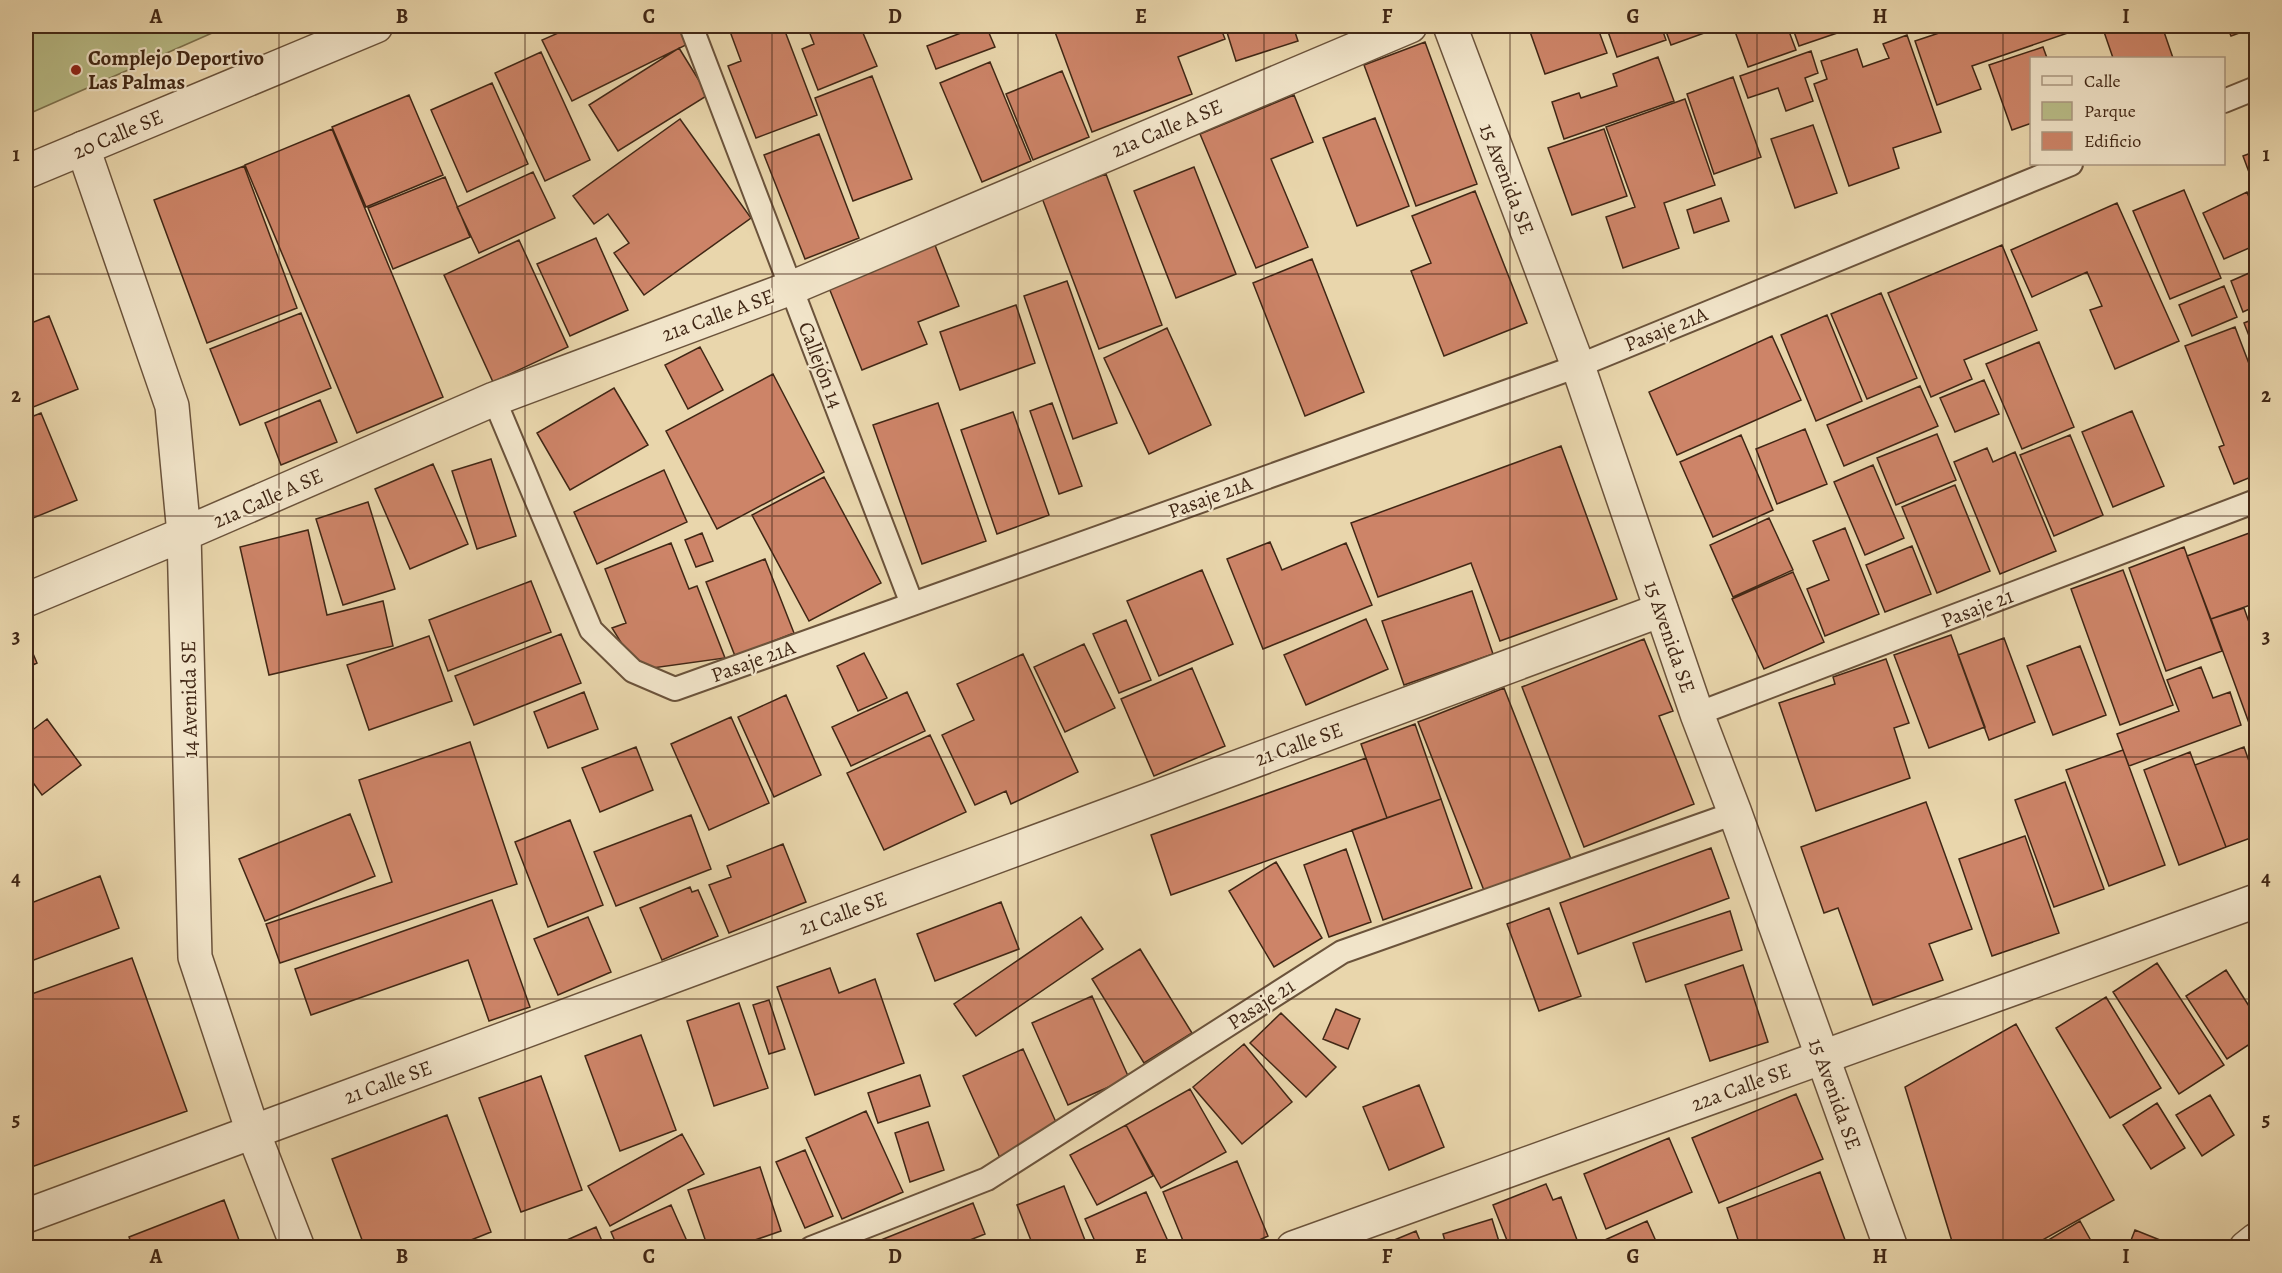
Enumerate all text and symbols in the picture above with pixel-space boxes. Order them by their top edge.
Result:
text: A [149,3,163,30]
text: B [396,3,408,30]
text: C [643,3,655,30]
text: D [888,3,902,30]
text: E [1135,3,1147,30]
text: F [1382,3,1393,30]
text: G [1626,3,1640,30]
text: H [1873,3,1888,30]
text: I [2122,3,2130,30]
place label: Complejo Deportivo Las Palmas [88,44,264,96]
legend [2030,57,2225,165]
marker: Complejo Deportivo Las Palmas [69,63,83,77]
text: Calle [2084,69,2121,93]
street label: 21a Calle A SE [1107,92,1227,164]
text: Parque [2084,99,2136,123]
street label: 20 Calle SE [69,102,167,166]
street label: 15 Avenida SE [1473,119,1541,239]
text: Edificio [2084,129,2141,153]
text: 1 [12,141,20,168]
text: 1 [2262,141,2270,168]
street label: 21a Calle A SE [658,282,778,348]
street label: Pasaje 21A [1620,299,1712,358]
street label: Callejón 14 [792,318,850,412]
text: 2 [11,382,21,409]
text: 2 [2261,382,2271,409]
street label: 21a Calle A SE [208,461,328,535]
street label: Pasaje 21A [1164,469,1257,525]
street label: 15 Avenida SE [1638,577,1702,697]
street label: Pasaje 21 [1937,581,2017,635]
text: 3 [12,623,20,650]
text: 3 [2262,623,2270,650]
street label: Pasaje 21A [707,633,800,689]
street label: 14 Avenida SE [174,640,204,758]
street label: 21 Calle SE [1251,715,1347,773]
text: 4 [11,865,21,892]
text: 4 [2261,865,2271,892]
street label: 21 Calle SE [795,884,891,942]
street label: Pasaje 21 [1222,972,1300,1036]
street label: 15 Avenida SE [1802,1034,1868,1154]
street label: 21 Calle SE [340,1053,436,1111]
street label: 22a Calle SE [1687,1056,1795,1118]
text: 5 [12,1106,20,1133]
text: 5 [2262,1106,2270,1133]
text: A [149,1243,163,1270]
text: B [396,1243,408,1270]
text: C [643,1243,655,1270]
text: D [888,1243,902,1270]
text: E [1135,1243,1147,1270]
text: F [1382,1243,1393,1270]
text: G [1626,1243,1640,1270]
text: H [1873,1243,1888,1270]
text: I [2122,1243,2130,1270]

